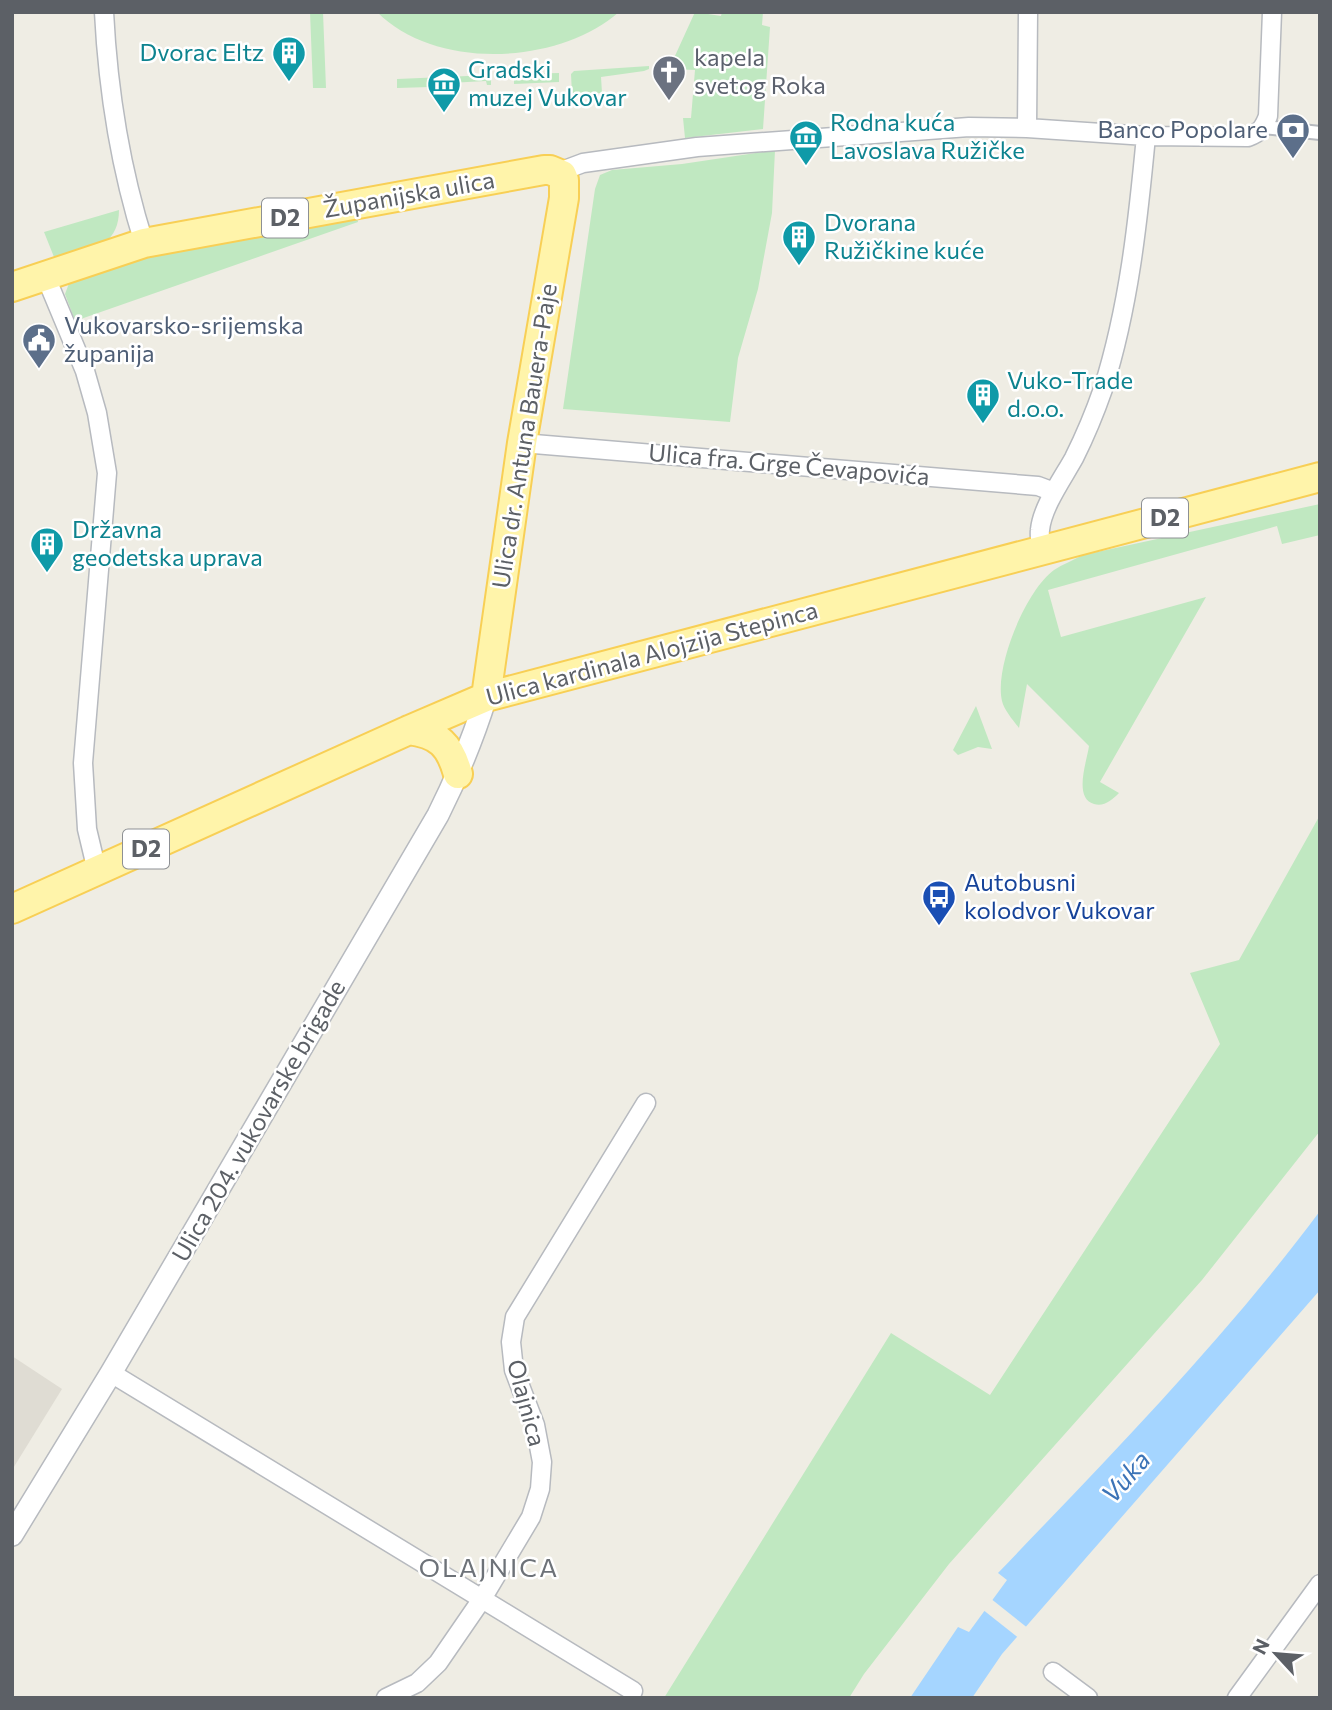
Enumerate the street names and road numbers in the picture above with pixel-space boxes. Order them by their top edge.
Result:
street label: Županijska ulica [321,164,497,223]
road number: D2 [262,198,308,238]
street label: Ulica dr. Antuna Bauera-Paje [485,281,562,590]
street label: Ulica fra. Grge Čevapovića [647,437,931,490]
road number: D2 [1142,498,1188,538]
street label: Ulica kardinala Alojzija Stepinca [483,594,821,711]
road number: D2 [123,830,169,869]
street label: Ulica 204. vukovarske brigade [165,974,350,1266]
street label: Olajnica [502,1356,553,1449]

